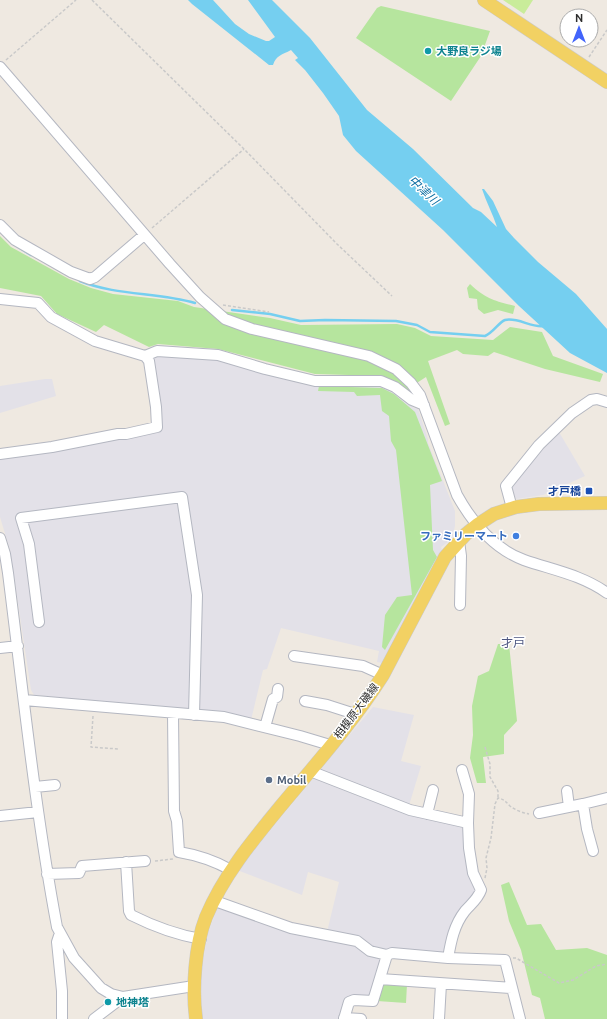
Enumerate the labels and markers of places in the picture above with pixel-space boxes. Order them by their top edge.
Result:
place label: 大野良ラジ場 [436,45,502,57]
marker: 大野良ラジ場 [423,46,433,56]
place label: 才戸橋 [548,485,581,497]
marker: 才戸橋 [584,486,594,496]
place label: ファミリーマート [420,530,508,542]
marker: ファミリーマート [511,531,521,541]
place label: Mobil [277,774,307,786]
marker: Mobil [264,775,274,785]
place label: 地神塔 [116,996,149,1008]
marker: 地神塔 [103,997,113,1007]

